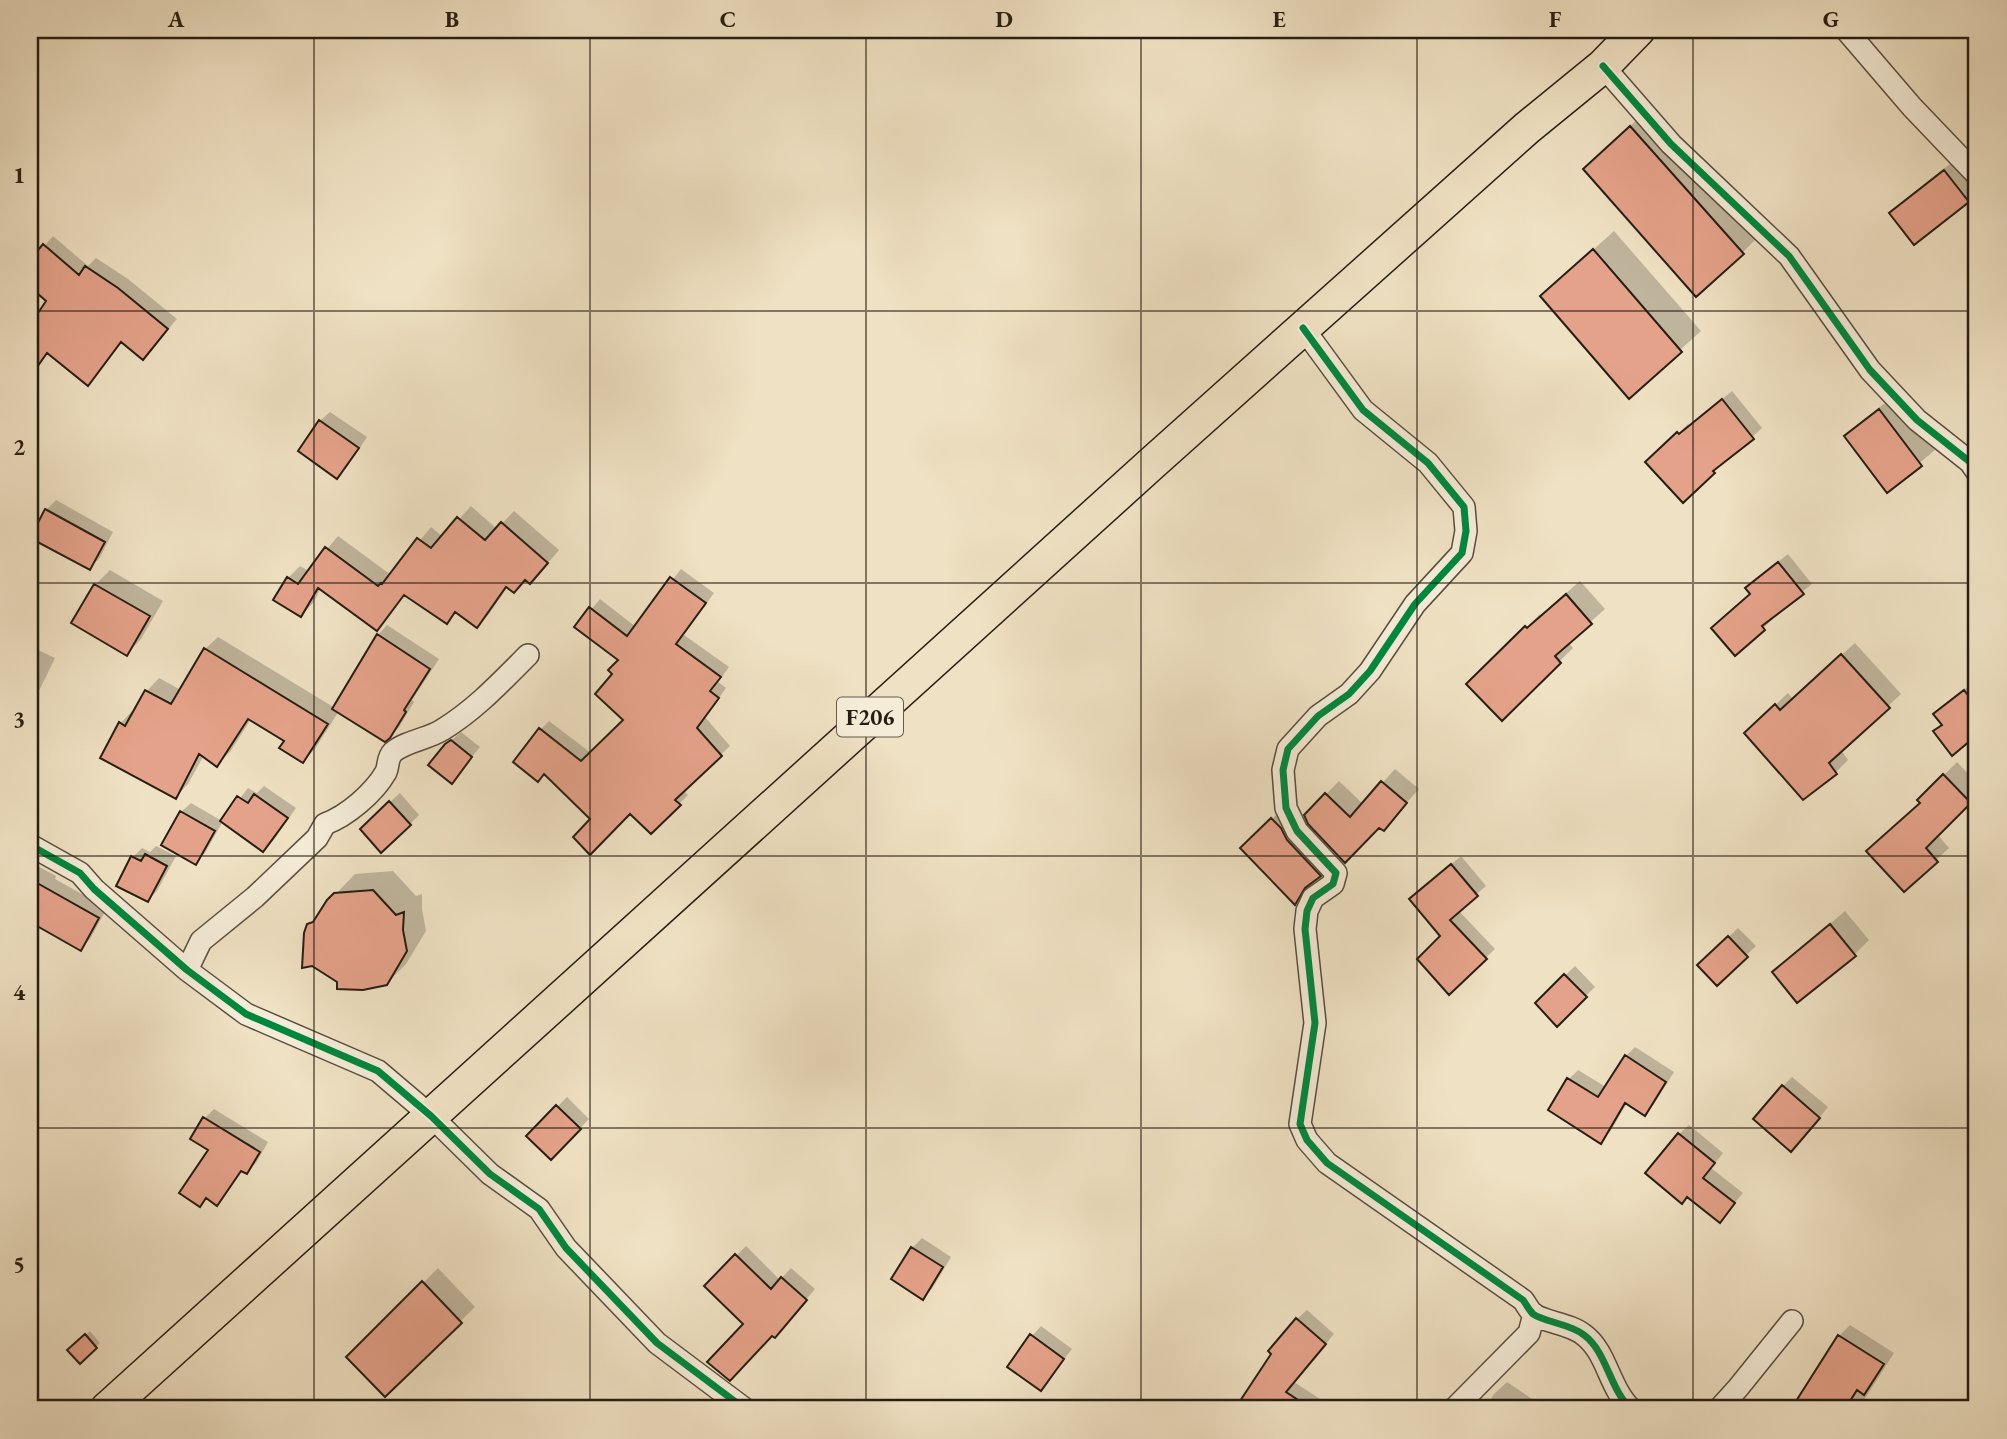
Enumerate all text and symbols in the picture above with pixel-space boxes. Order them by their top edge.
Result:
text: A [167,4,185,34]
text: B [445,4,459,34]
text: C [720,4,736,34]
text: D [995,4,1013,34]
text: E [1272,4,1286,34]
text: F [1549,4,1562,34]
text: G [1823,4,1839,34]
text: 1 [13,160,25,190]
text: 2 [13,432,25,462]
road number: F206 [837,698,903,736]
text: 3 [13,704,25,734]
text: 4 [13,977,26,1007]
text: 5 [13,1249,25,1279]

